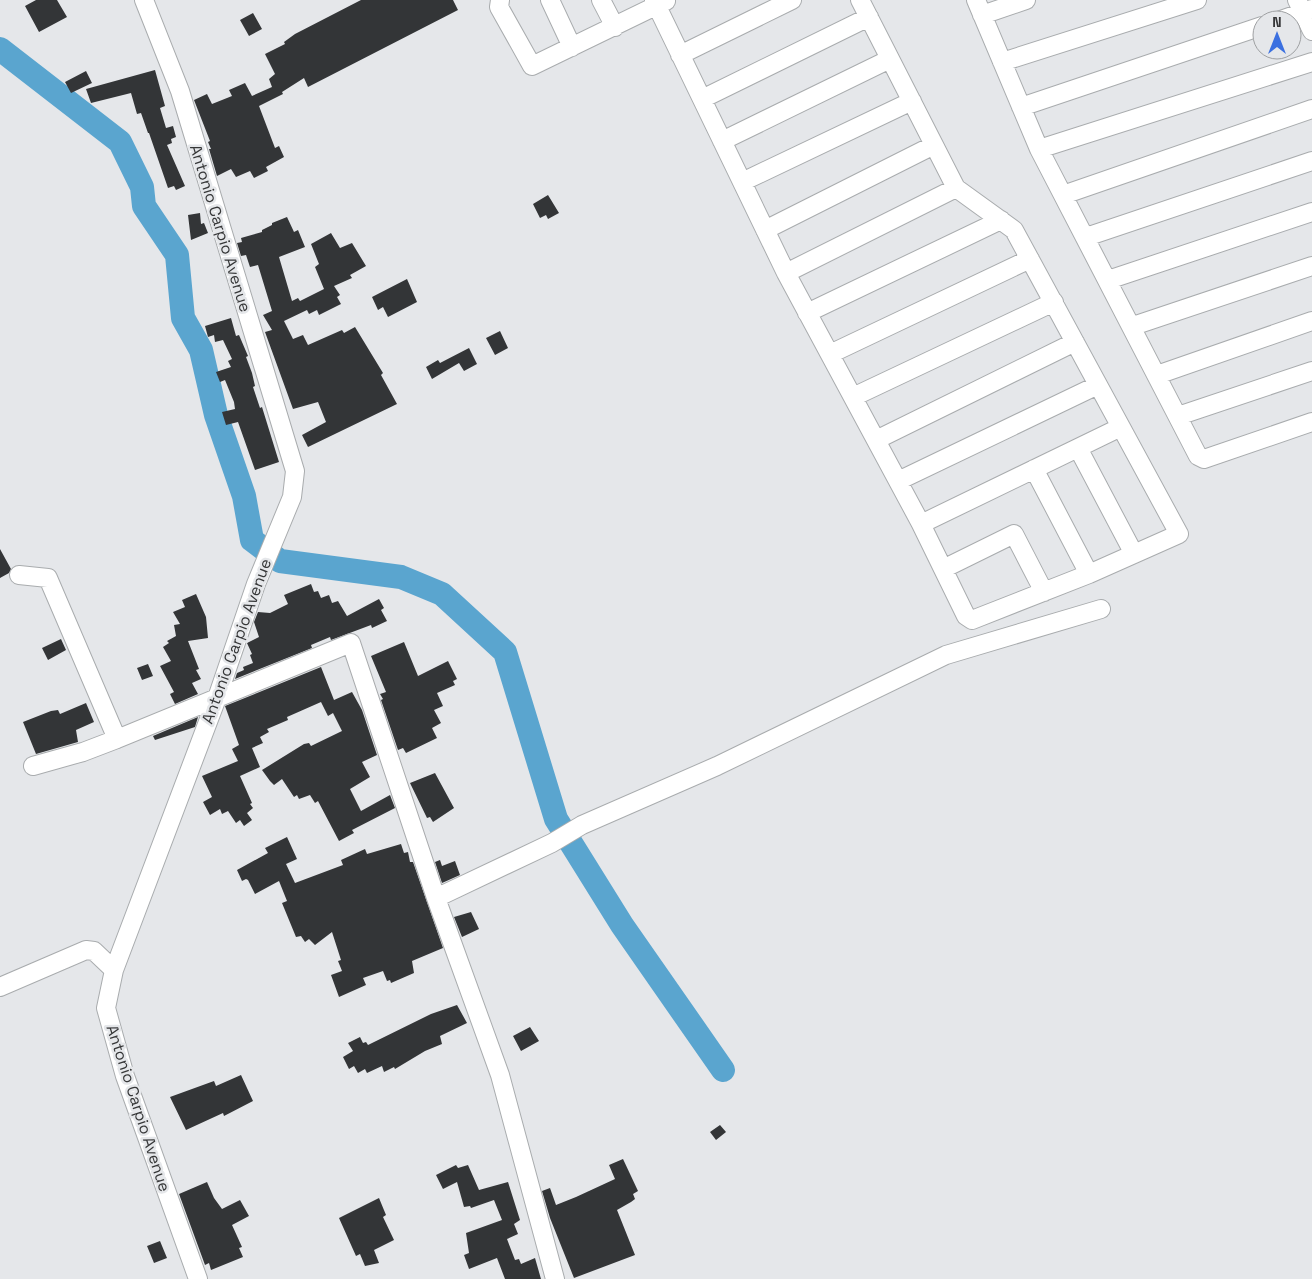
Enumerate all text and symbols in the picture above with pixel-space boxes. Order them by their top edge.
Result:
north arrow [1252,10,1302,60]
text: N [1272,13,1282,31]
street label: Antonio Carpio Avenue [185,142,256,315]
street label: Antonio Carpio Avenue [197,556,276,727]
street label: Antonio Carpio Avenue [102,1022,175,1194]

